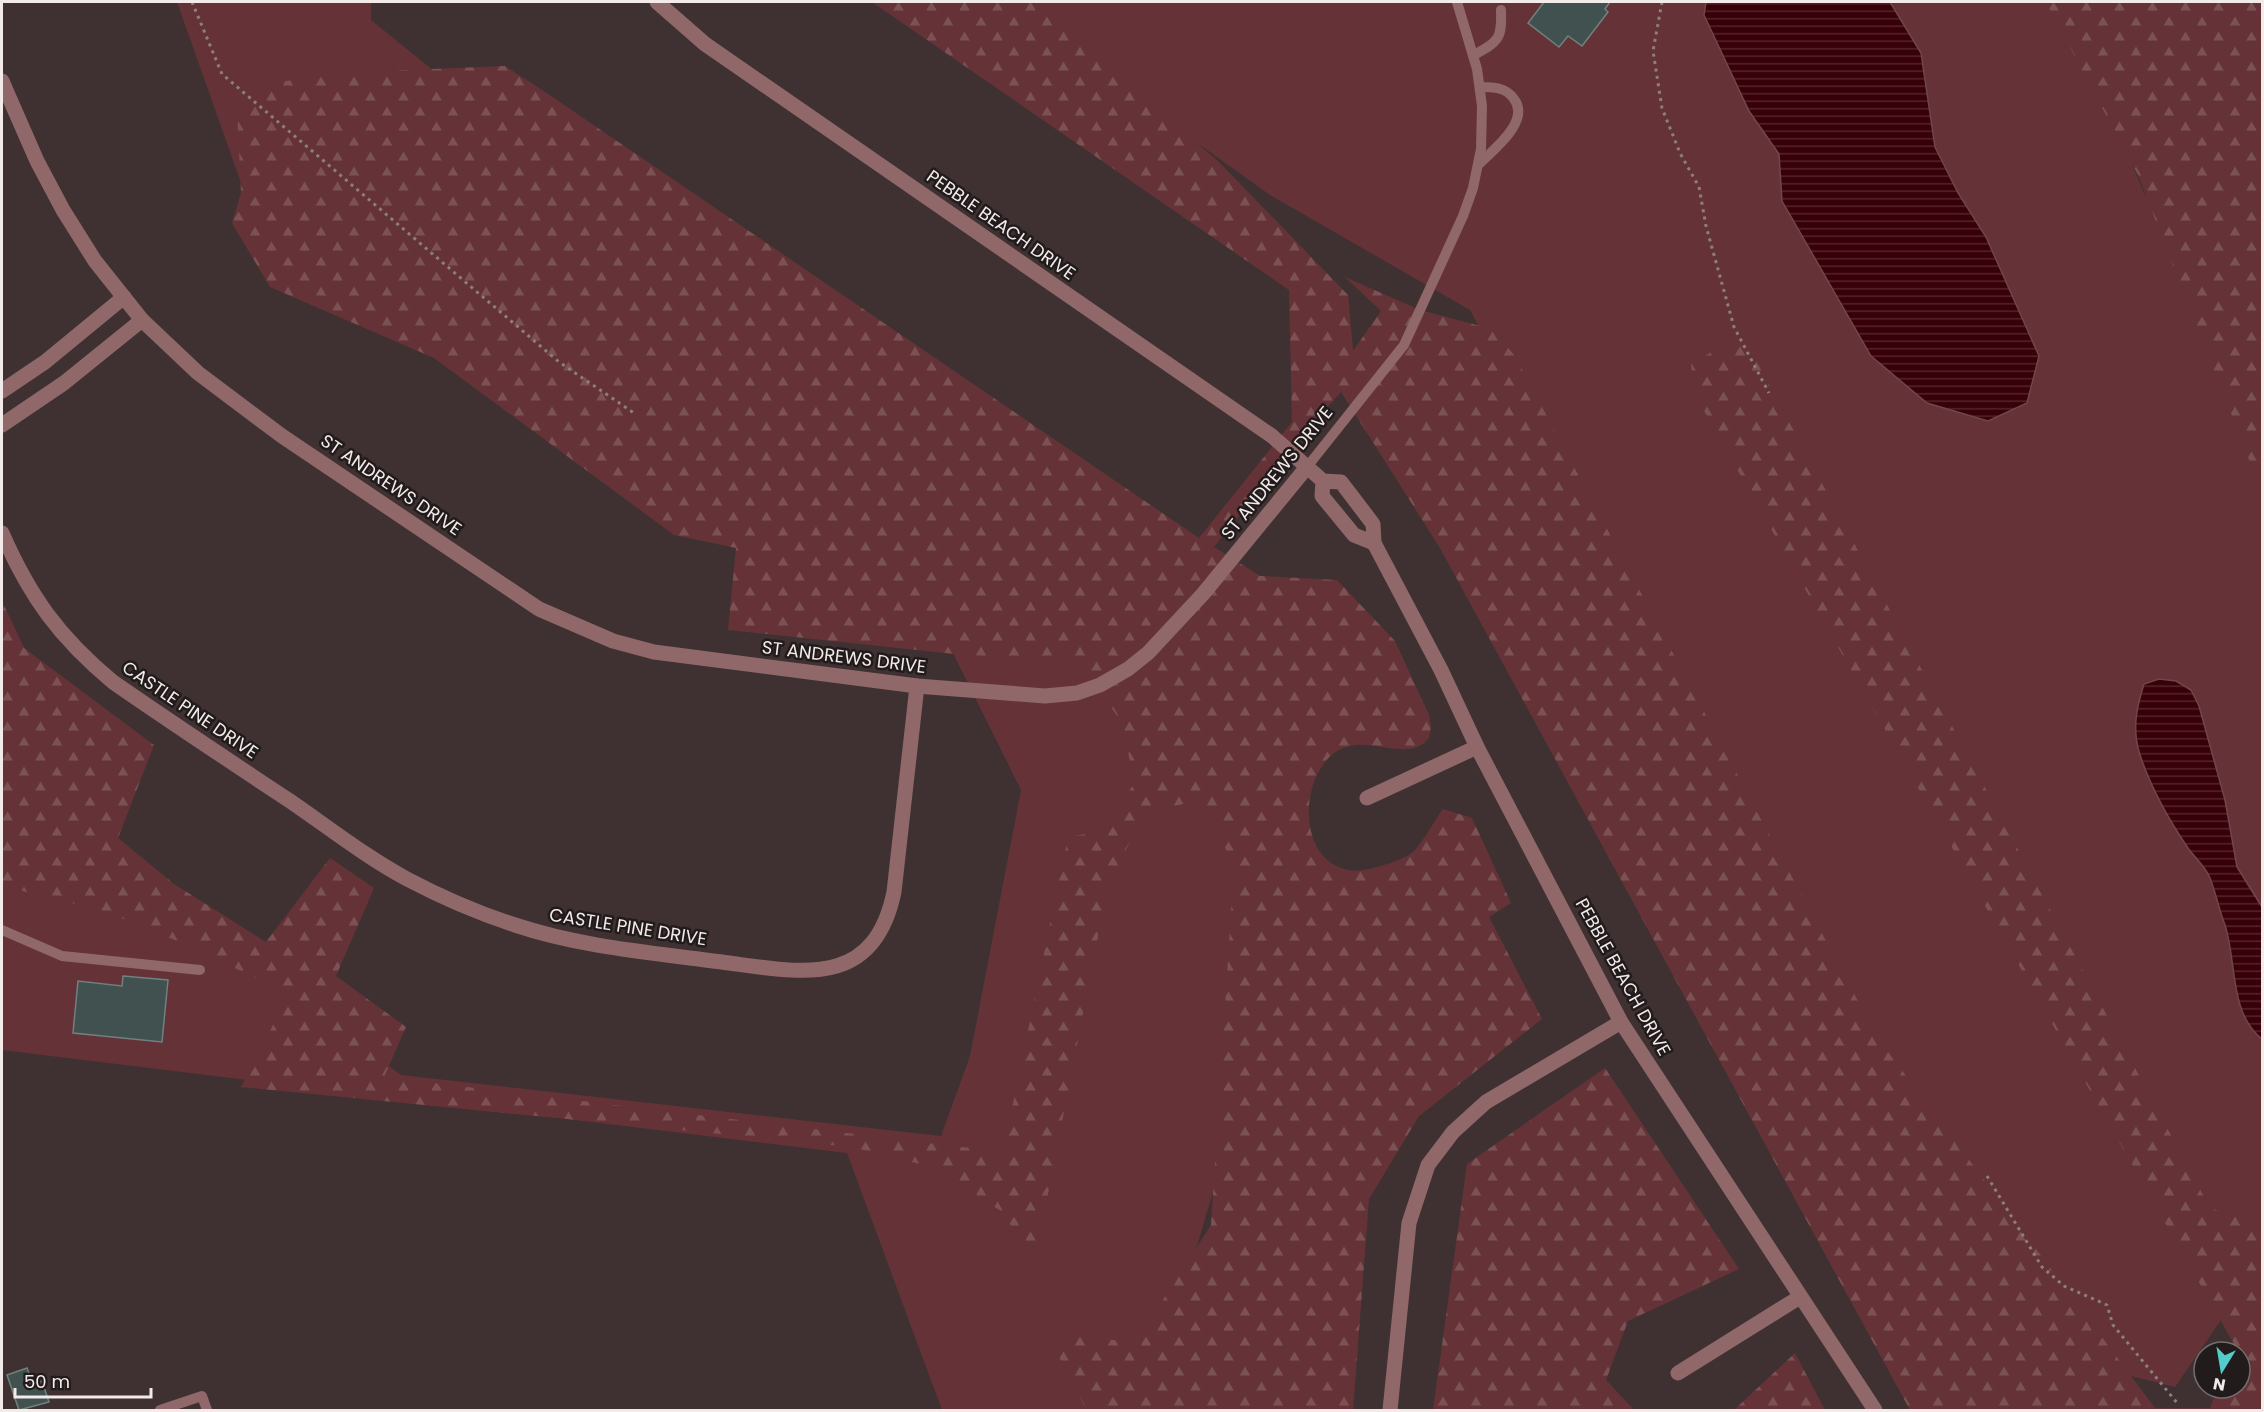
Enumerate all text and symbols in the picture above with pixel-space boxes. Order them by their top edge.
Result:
street label: PEBBLE BEACH DRIVE [922,164,1081,285]
street label: ST ANDREWS DRIVE [1215,401,1338,545]
street label: ST ANDREWS DRIVE [316,428,467,541]
street label: ST ANDREWS DRIVE [761,634,928,679]
street label: CASTLE PINE DRIVE [117,655,263,764]
street label: PEBBLE BEACH DRIVE [1570,893,1677,1060]
street label: CASTLE PINE DRIVE [548,902,709,951]
north arrow [2192,1340,2252,1400]
scale bar [15,1361,152,1399]
text: 50 m [24,1369,70,1394]
text: N [2211,1372,2227,1397]

